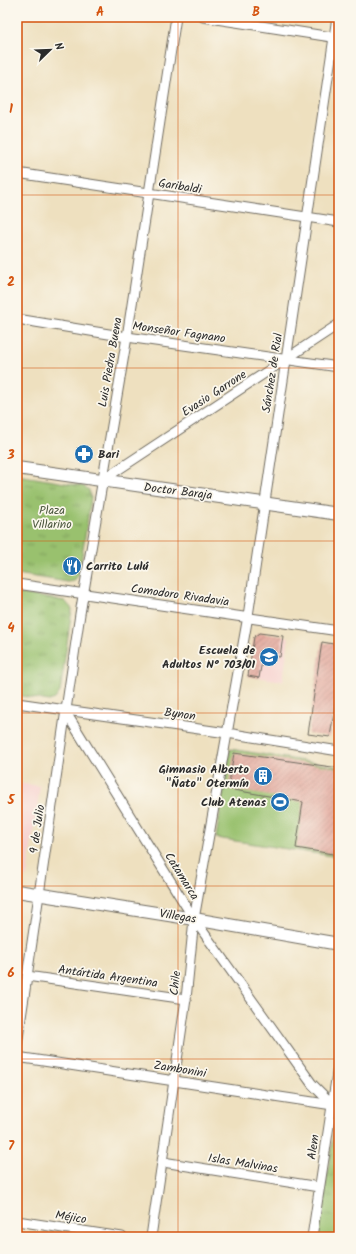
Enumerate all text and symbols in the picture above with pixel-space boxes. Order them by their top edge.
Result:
text: A [96,2,104,23]
text: B [252,2,260,23]
north arrow [30,30,70,70]
text: N [49,40,68,53]
text: 1 [9,99,13,120]
street label: Garibaldi [157,174,204,199]
text: 2 [7,272,15,293]
street label: Luis Piedra Buena [93,315,128,409]
street label: Monseñor Fagnano [131,317,227,348]
street label: Sánchez de Rial [257,332,288,414]
street label: Evasio Garrone [178,365,251,422]
pharmacy icon: Bari [73,443,95,465]
text: 3 [6,445,15,466]
place label: Bari [98,445,120,464]
street label: Doctor Baraja [143,478,214,505]
park label: Plaza Villarino [32,501,72,534]
restaurant icon: Carrito Lulú [61,555,83,577]
place label: Carrito Lulú [86,557,149,576]
street label: Comodoro Rivadavia [130,579,231,612]
text: 4 [7,618,15,639]
place label: Escuela de Adultos N° 703/01 [162,641,255,674]
school or university icon: Escuela de Adultos N° 703/01 [258,646,280,668]
street label: Bynon [163,703,197,726]
place label: Gimnasio Alberto "Ñato" Otermín [159,760,250,793]
building icon: Gimnasio Alberto "Ñato" Otermín [252,765,274,787]
text: 5 [7,790,16,811]
sports icon: Club Atenas [269,791,291,813]
place label: Club Atenas [201,793,266,812]
street label: 9 de Julio [25,803,50,855]
street label: Catamarca [159,849,204,904]
street label: Villegas [158,904,198,929]
street label: Antártida Argentina [57,960,159,993]
text: 6 [7,963,15,984]
street label: Chile [165,969,186,996]
street label: Zambonini [152,1056,209,1083]
street label: Alem [302,1133,325,1161]
text: 7 [8,1136,15,1157]
street label: Islas Malvinas [207,1149,279,1178]
street label: Méjico [54,1206,88,1229]

